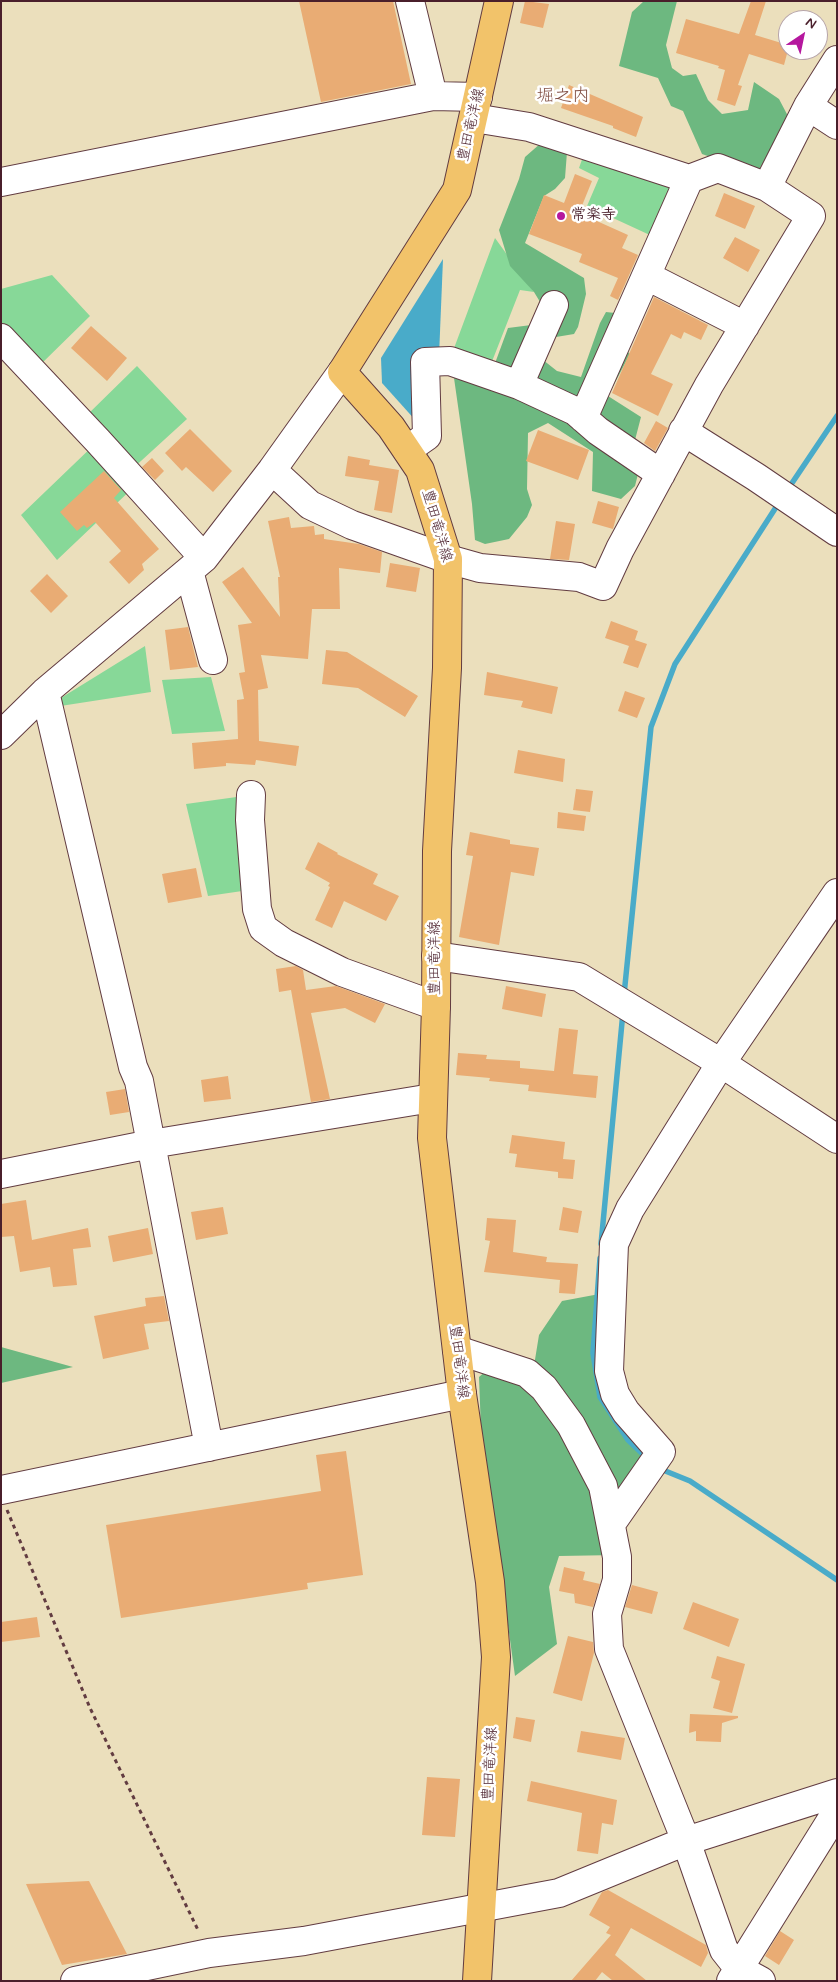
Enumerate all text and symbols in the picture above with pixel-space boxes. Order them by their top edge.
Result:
north arrow [778,10,828,60]
text: N [802,13,820,33]
street label: 豊田竜洋線 [455,86,489,164]
district label: 堀之内 [536,86,590,108]
place label: 常楽寺 [571,207,616,225]
marker: 常楽寺 [555,210,567,222]
street label: 豊田竜洋線 [417,487,455,565]
street label: 豊田竜洋線 [427,921,445,995]
street label: 豊田竜洋線 [444,1324,472,1400]
street label: 豊田竜洋線 [480,1726,502,1802]

